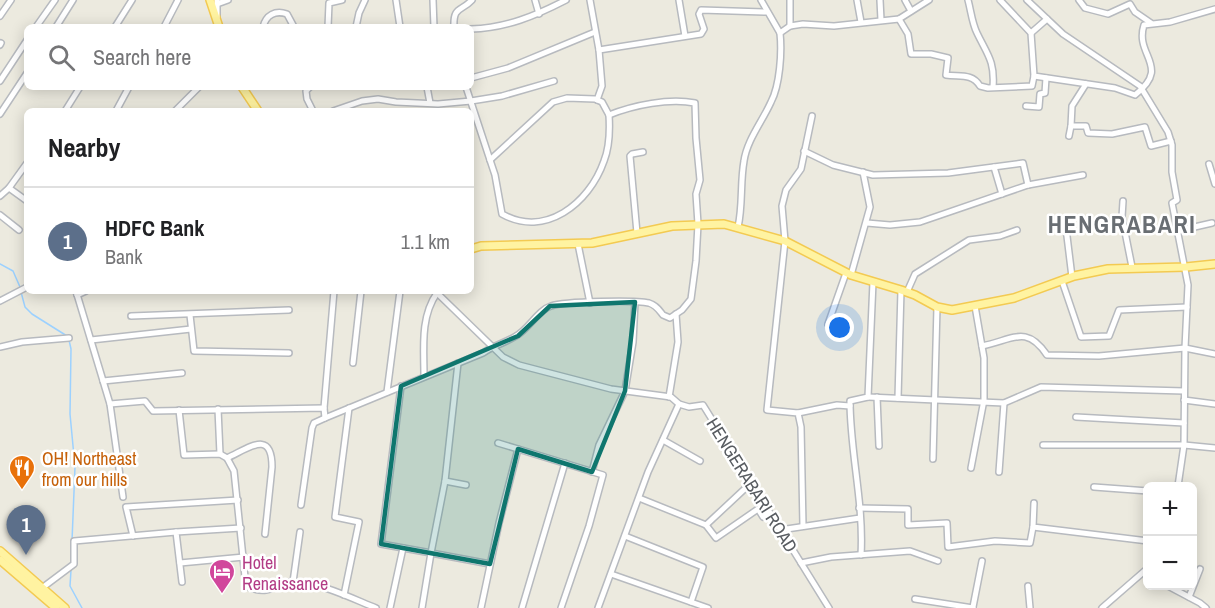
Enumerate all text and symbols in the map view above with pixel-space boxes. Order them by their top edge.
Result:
search box [24,24,474,90]
icon: search [45,41,78,74]
text: Search here [93,42,191,72]
text: Nearby [48,130,120,165]
district label: HENGRABARI [1048,208,1196,240]
text: HDFC Bank [105,213,204,243]
text: 1 [63,228,72,255]
text: 1.1 km [401,228,450,255]
text: Bank [105,243,142,270]
your location [825,313,854,342]
street label: HENGERABARI ROAD [701,413,803,557]
place label: OH! Northeast from our hills [42,446,136,492]
restaurant icon: OH! Northeast from our hills [7,453,37,491]
map controls [1143,482,1197,590]
button: + [1143,482,1197,536]
pin: 1 [6,506,46,555]
button: − [1143,536,1197,590]
place label: Hotel Renaissance [242,550,328,596]
hotel icon: Hotel Renaissance [207,557,237,595]

